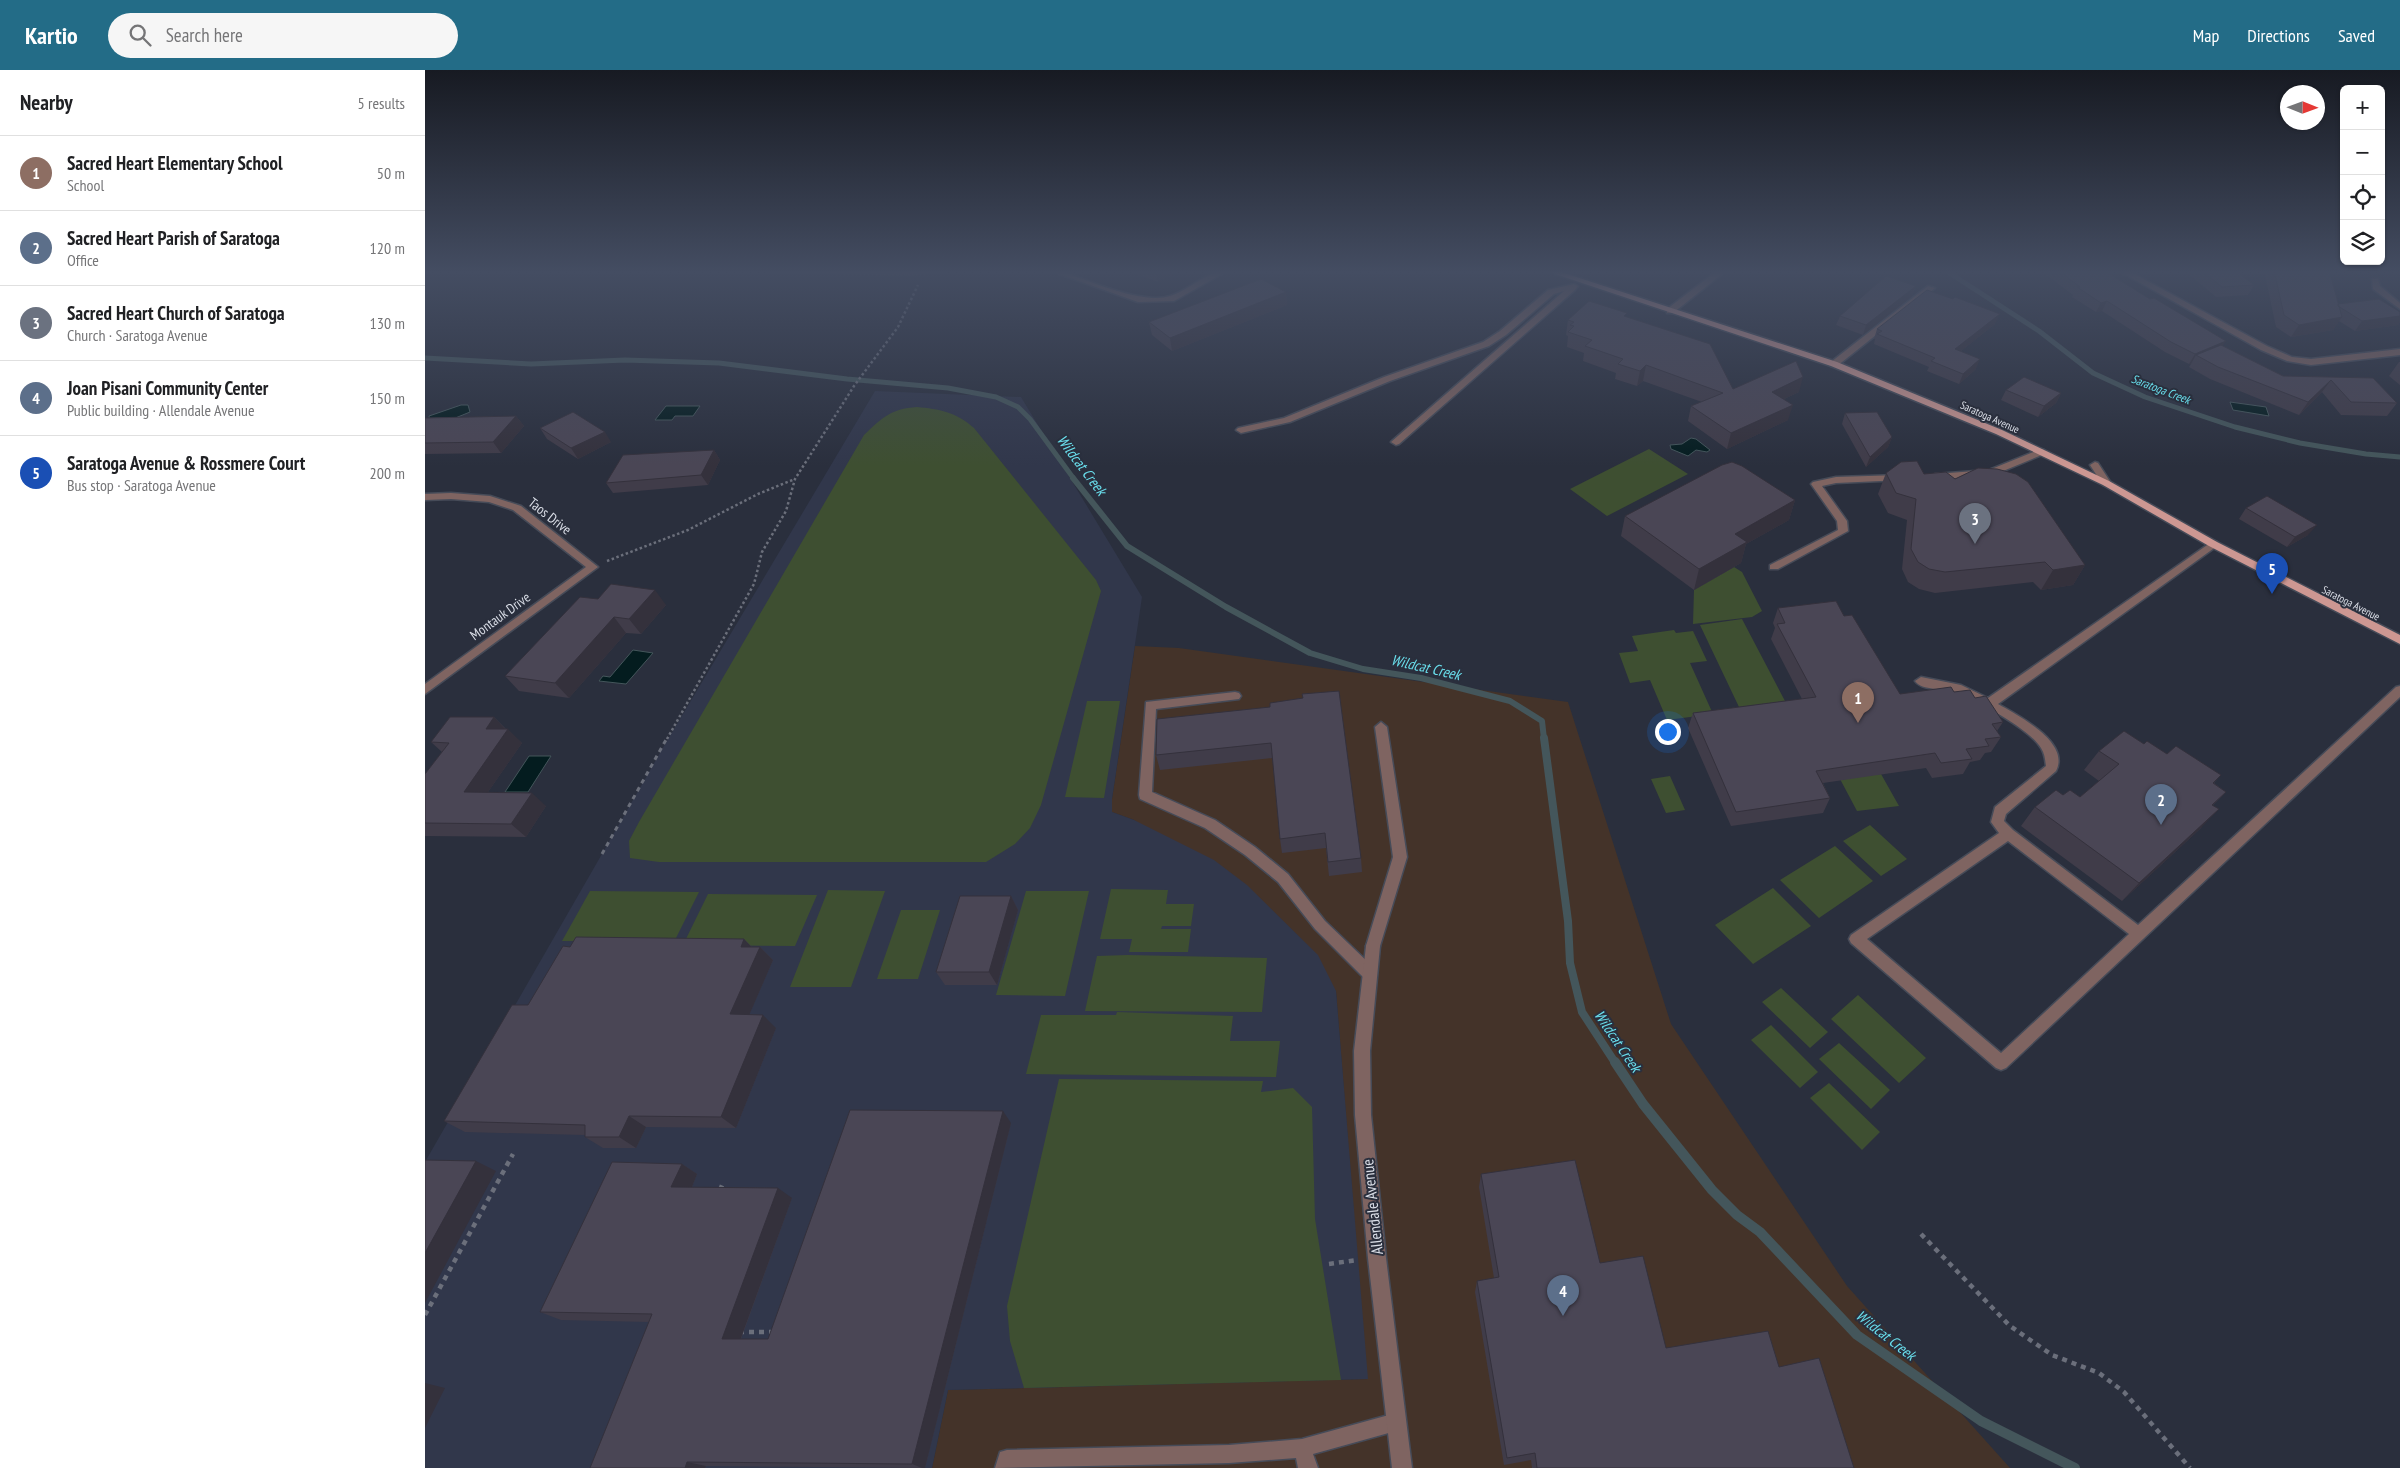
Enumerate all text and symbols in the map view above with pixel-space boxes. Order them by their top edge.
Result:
search box [108,13,458,58]
text: Kartio [25,20,78,51]
icon: search [126,21,154,49]
text: Search here [166,23,243,47]
text: Map [2193,24,2219,47]
text: Directions [2247,24,2310,47]
text: Saved [2338,24,2375,47]
north arrow [2280,85,2325,130]
map controls [2340,85,2385,265]
button: + [2340,85,2385,130]
text: Nearby [20,89,73,116]
text: 5 results [358,93,405,113]
button: − [2340,130,2385,175]
text: Sacred Heart Elementary School [67,151,283,175]
text: 1 [32,163,40,183]
text: 50 m [377,163,405,183]
text: School [67,175,104,195]
button: locate [2340,175,2385,220]
button: layers [2340,220,2385,265]
text: Sacred Heart Parish of Saratoga [67,226,280,250]
text: 2 [32,238,40,258]
text: 120 m [370,238,405,258]
text: Office [67,250,99,270]
text: Sacred Heart Church of Saratoga [67,301,285,325]
text: 3 [32,313,40,333]
text: 130 m [370,313,405,333]
text: Church · Saratoga Avenue [67,325,208,345]
water label: Saratoga Creek [2129,371,2194,408]
text: Joan Pisani Community Center [67,376,268,400]
text: 4 [32,388,40,408]
text: 150 m [370,388,405,408]
street label: Saratoga Avenue [1958,398,2022,436]
text: Public building · Allendale Avenue [67,400,255,420]
water label: Wildcat Creek [1053,431,1112,501]
text: Saratoga Avenue & Rossmere Court [67,451,305,475]
text: 5 [32,463,40,483]
text: 200 m [370,463,405,483]
text: Bus stop · Saratoga Avenue [67,475,216,495]
street label: Taos Drive [525,494,575,539]
pin: 3 [1959,503,1991,544]
pin: 5 [2256,553,2288,594]
street label: Saratoga Avenue [2320,582,2383,624]
street label: Montauk Drive [466,588,534,644]
water label: Wildcat Creek [1389,650,1465,685]
pin: 1 [1842,682,1874,723]
your location [1655,719,1681,745]
pin: 2 [2145,784,2177,825]
water label: Wildcat Creek [1590,1006,1647,1077]
street label: Allendale Avenue [1357,1158,1387,1256]
pin: 4 [1547,1275,1579,1316]
water label: Wildcat Creek [1852,1306,1921,1366]

